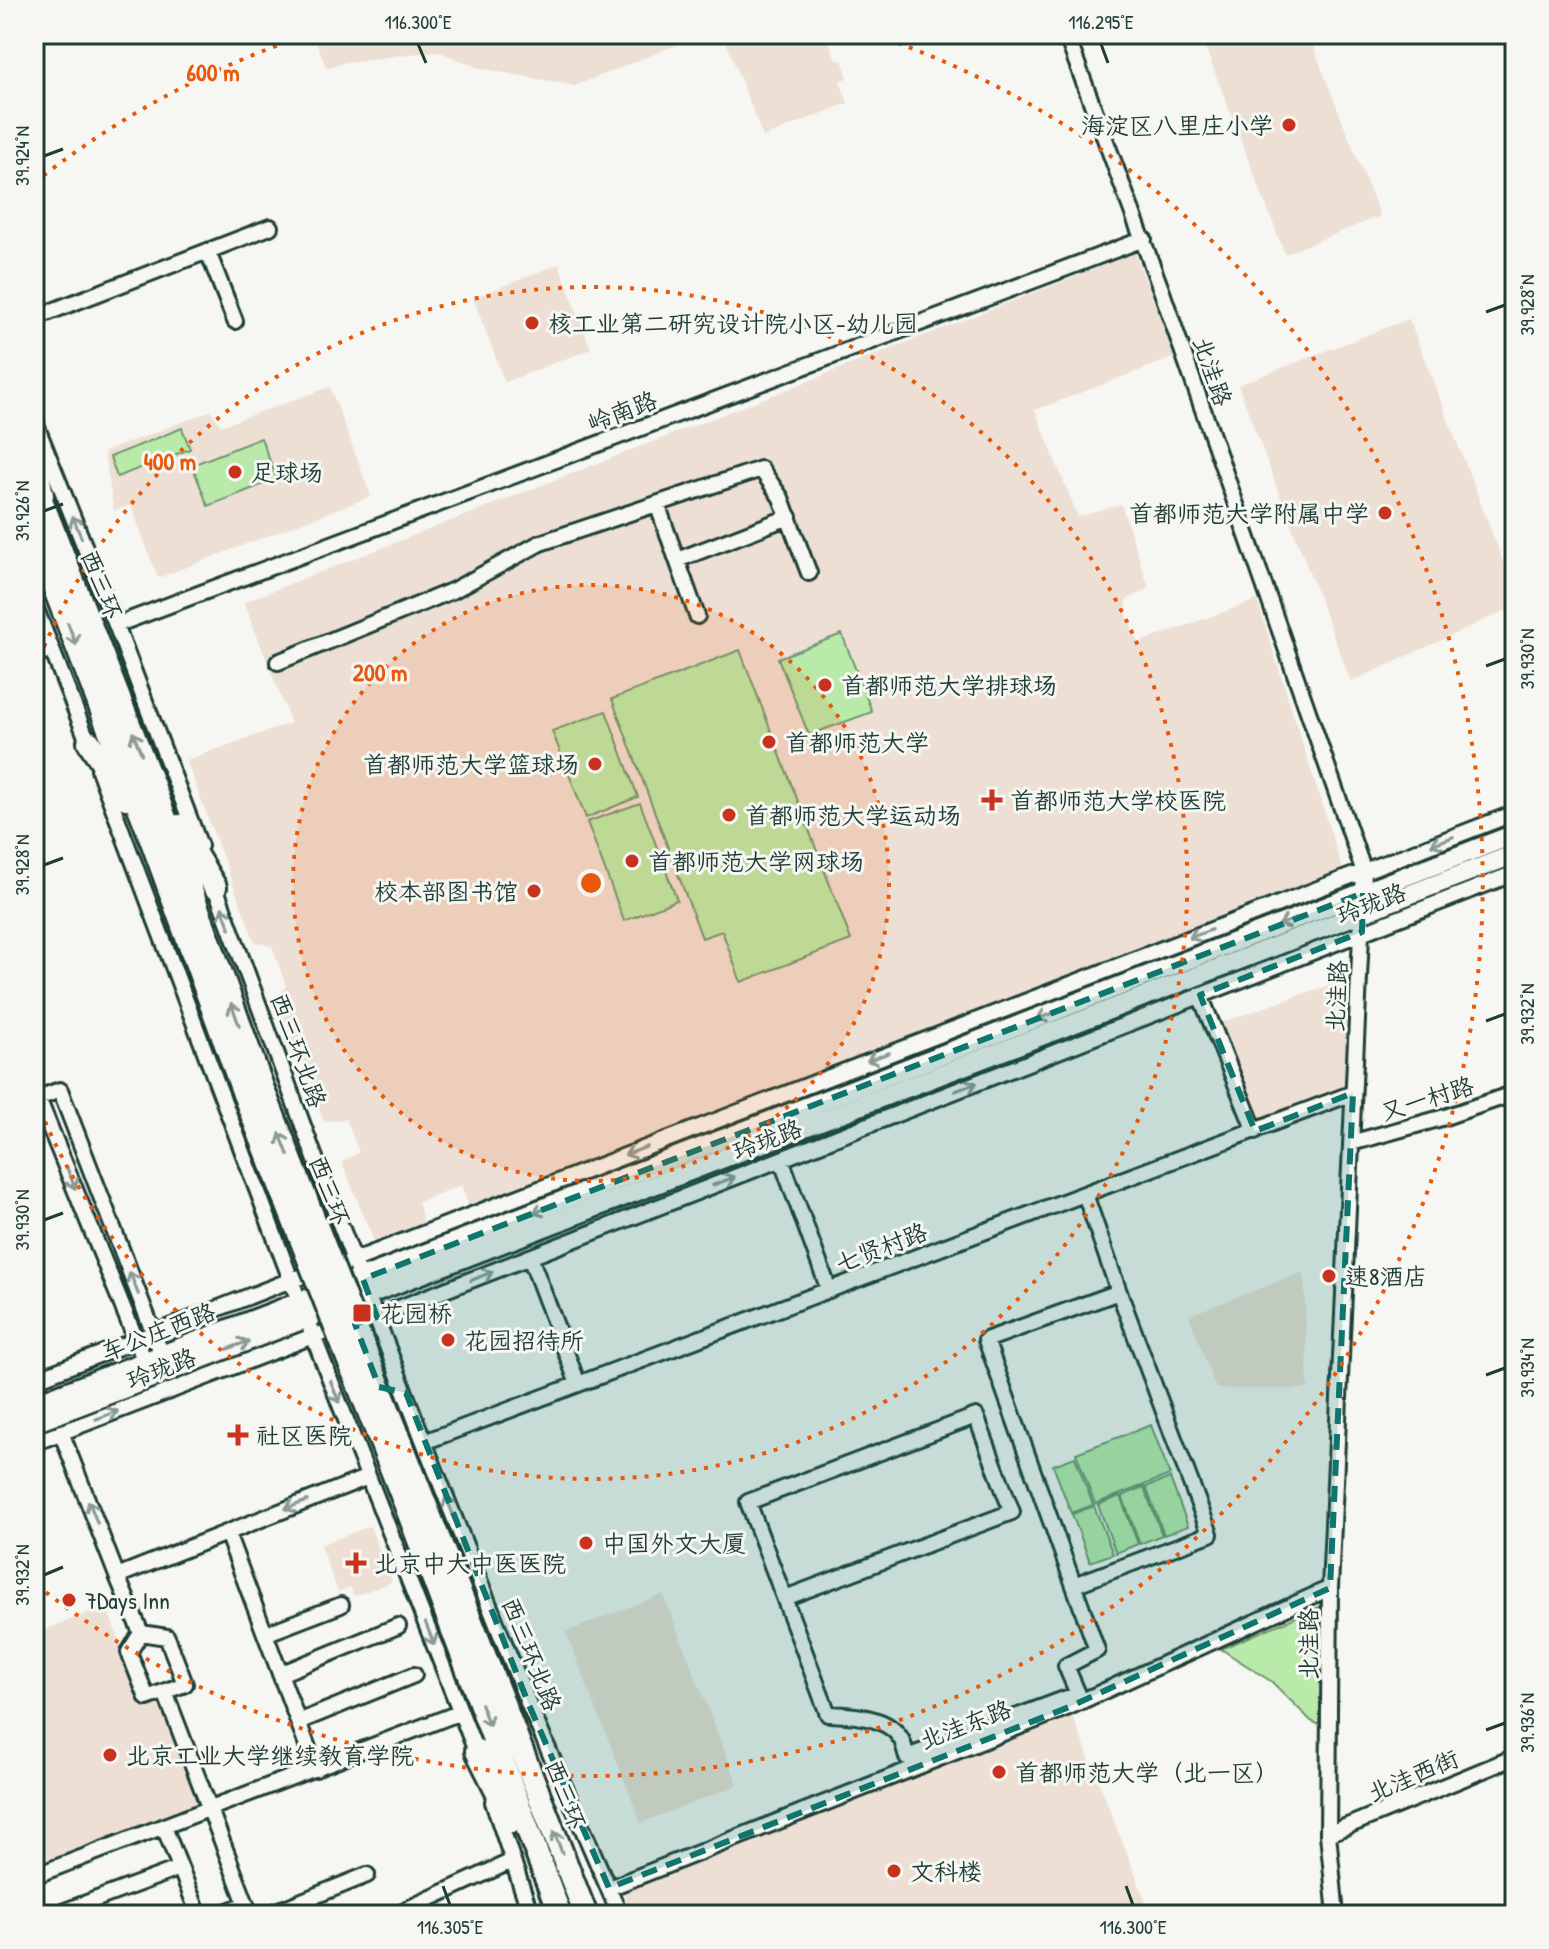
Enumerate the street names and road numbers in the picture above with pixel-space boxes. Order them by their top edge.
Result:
street label: 北洼路 [1186,332,1240,410]
street label: 岭南路 [583,383,661,439]
street label: 西三环 [74,545,130,623]
street label: 玲珑路 [1332,875,1410,931]
street label: 北洼路 [1318,959,1354,1033]
street label: 西三环北路 [263,988,335,1112]
street label: 又一村路 [1376,1069,1478,1127]
street label: 玲珑路 [728,1111,806,1167]
street label: 西三环 [302,1151,358,1229]
street label: 七贤村路 [830,1215,932,1279]
street label: 车公庄西路 [96,1295,220,1367]
street label: 玲珑路 [122,1340,200,1396]
street label: 西三环北路 [495,1592,569,1716]
street label: 北洼路 [1292,1608,1324,1680]
street label: 北洼东路 [914,1692,1016,1756]
street label: 北洼西街 [1363,1742,1463,1808]
street label: 西三环 [538,1755,594,1833]

